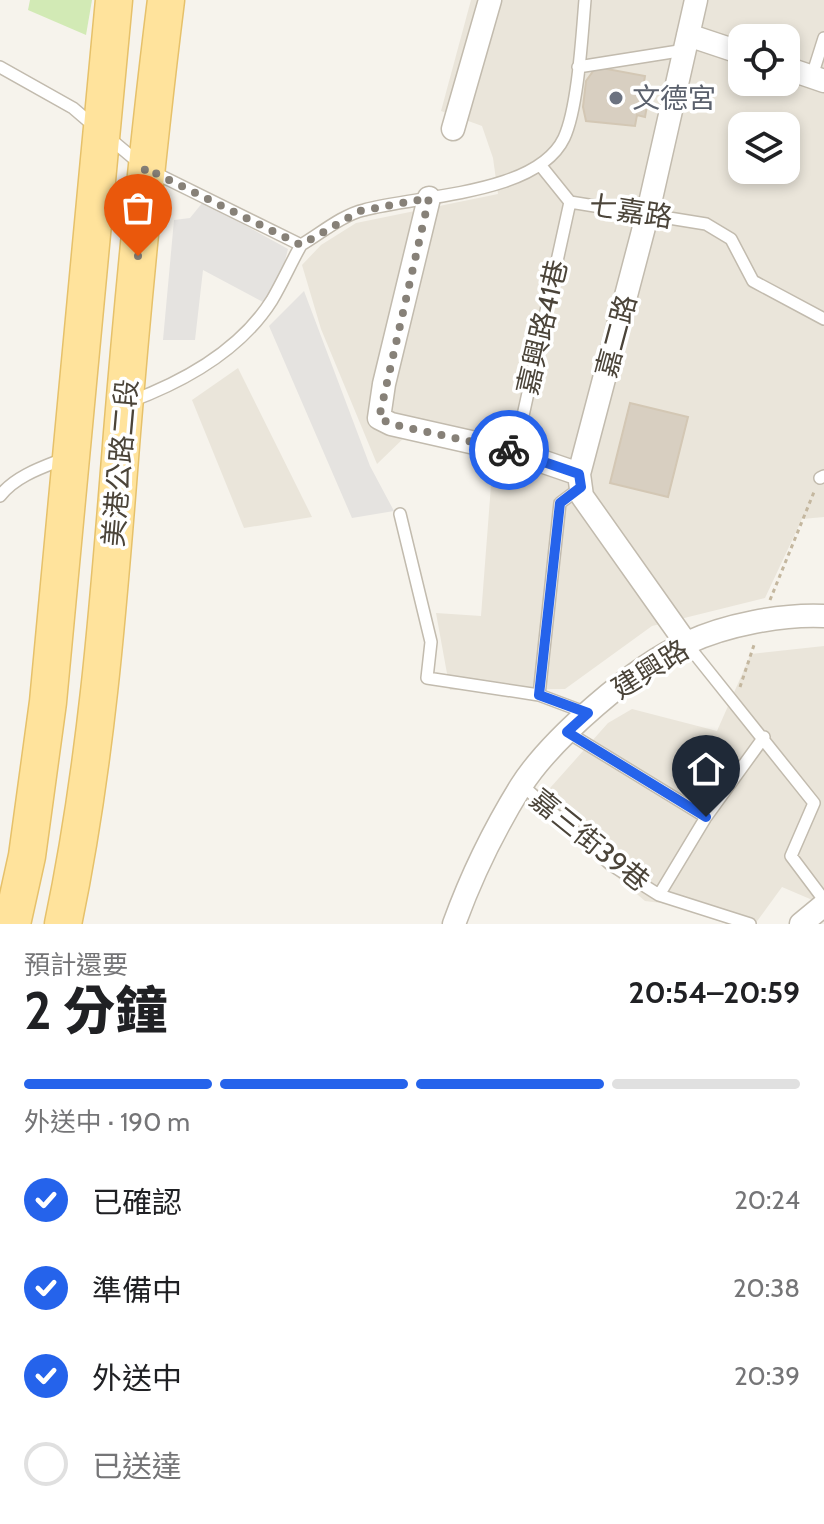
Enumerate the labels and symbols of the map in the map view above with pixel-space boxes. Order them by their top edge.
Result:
place label: 文德宮 [632,81,716,115]
marker: 文德宮 [607,89,625,107]
pin [104,174,172,256]
street label: 七嘉路 [587,188,675,234]
street label: 嘉興路41巷 [510,256,574,398]
street label: 嘉二路 [589,291,643,381]
street label: 美港公路二段 [96,378,144,548]
courier [469,410,549,490]
street label: 建興路 [605,632,695,706]
pin [672,735,740,817]
street label: 嘉三街39巷 [524,782,656,898]

